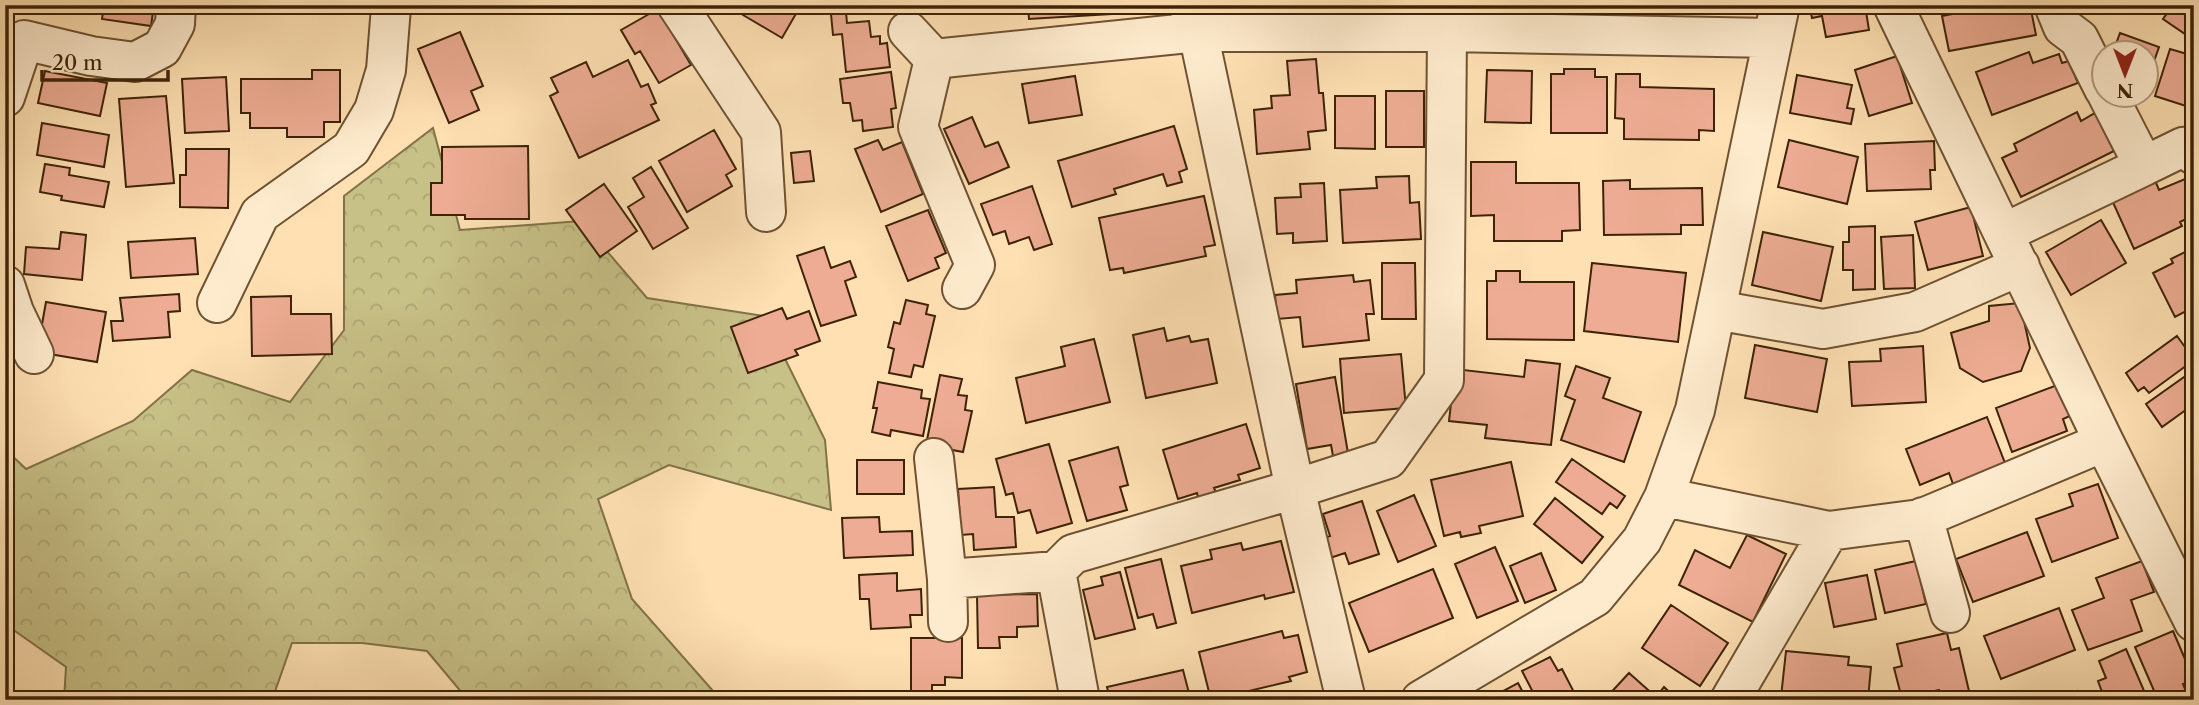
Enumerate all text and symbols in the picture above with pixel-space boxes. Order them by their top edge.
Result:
scale bar [42,38,168,82]
north arrow [2090,38,2160,108]
text: 20 m [52,50,103,75]
text: N [2117,79,2133,102]

